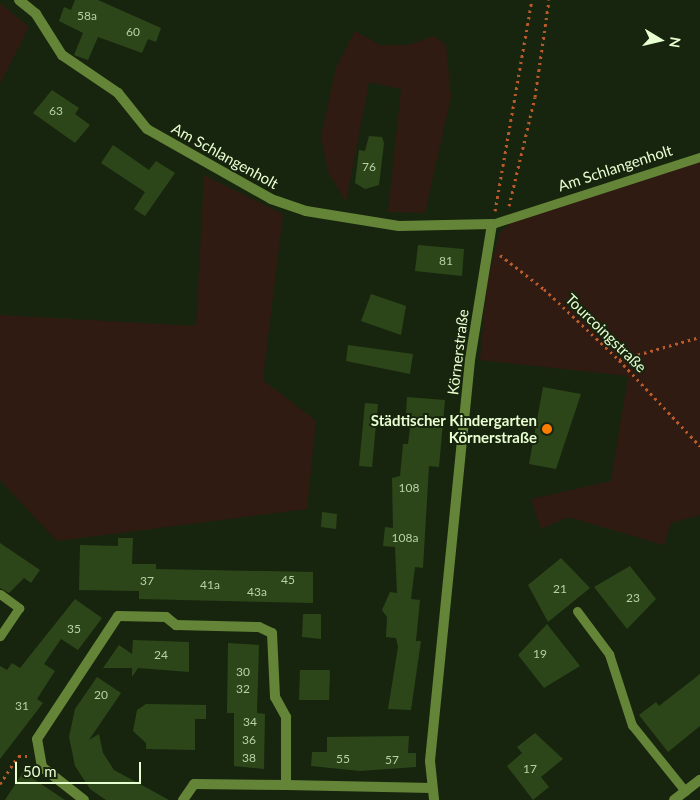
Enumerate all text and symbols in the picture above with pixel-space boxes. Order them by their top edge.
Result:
house number: 58a [77,9,97,23]
north arrow [635,15,685,65]
house number: 60 [126,25,140,39]
text: N [666,36,685,49]
house number: 63 [49,104,63,118]
street label: Am Schlangenholt [169,119,281,193]
street label: Am Schlangenholt [556,141,674,195]
house number: 76 [362,160,376,174]
house number: 81 [439,254,453,268]
street label: Tourcoingstraße [562,290,650,376]
street label: Körnerstraße [444,308,472,396]
place label: Städtischer Kindergarten Körnerstraße [371,411,537,446]
marker: Städtischer Kindergarten Körnerstraße [541,423,553,435]
house number: 108 [399,481,419,495]
house number: 108a [392,531,418,545]
house number: 45 [281,573,295,587]
house number: 37 [140,574,154,588]
house number: 41a [200,578,220,592]
house number: 21 [553,582,567,596]
house number: 43a [247,585,267,599]
house number: 23 [626,591,640,605]
house number: 35 [67,622,81,636]
house number: 19 [533,647,547,661]
house number: 24 [154,648,168,662]
house number: 30 [236,665,250,679]
house number: 32 [236,682,250,696]
house number: 20 [94,688,108,702]
house number: 31 [15,699,29,713]
house number: 34 [243,715,257,729]
house number: 36 [242,733,256,747]
house number: 38 [242,751,256,765]
scale bar [18,752,144,784]
house number: 55 [336,752,350,766]
house number: 57 [385,753,399,767]
text: 50 m [23,762,57,780]
house number: 17 [523,762,537,776]

